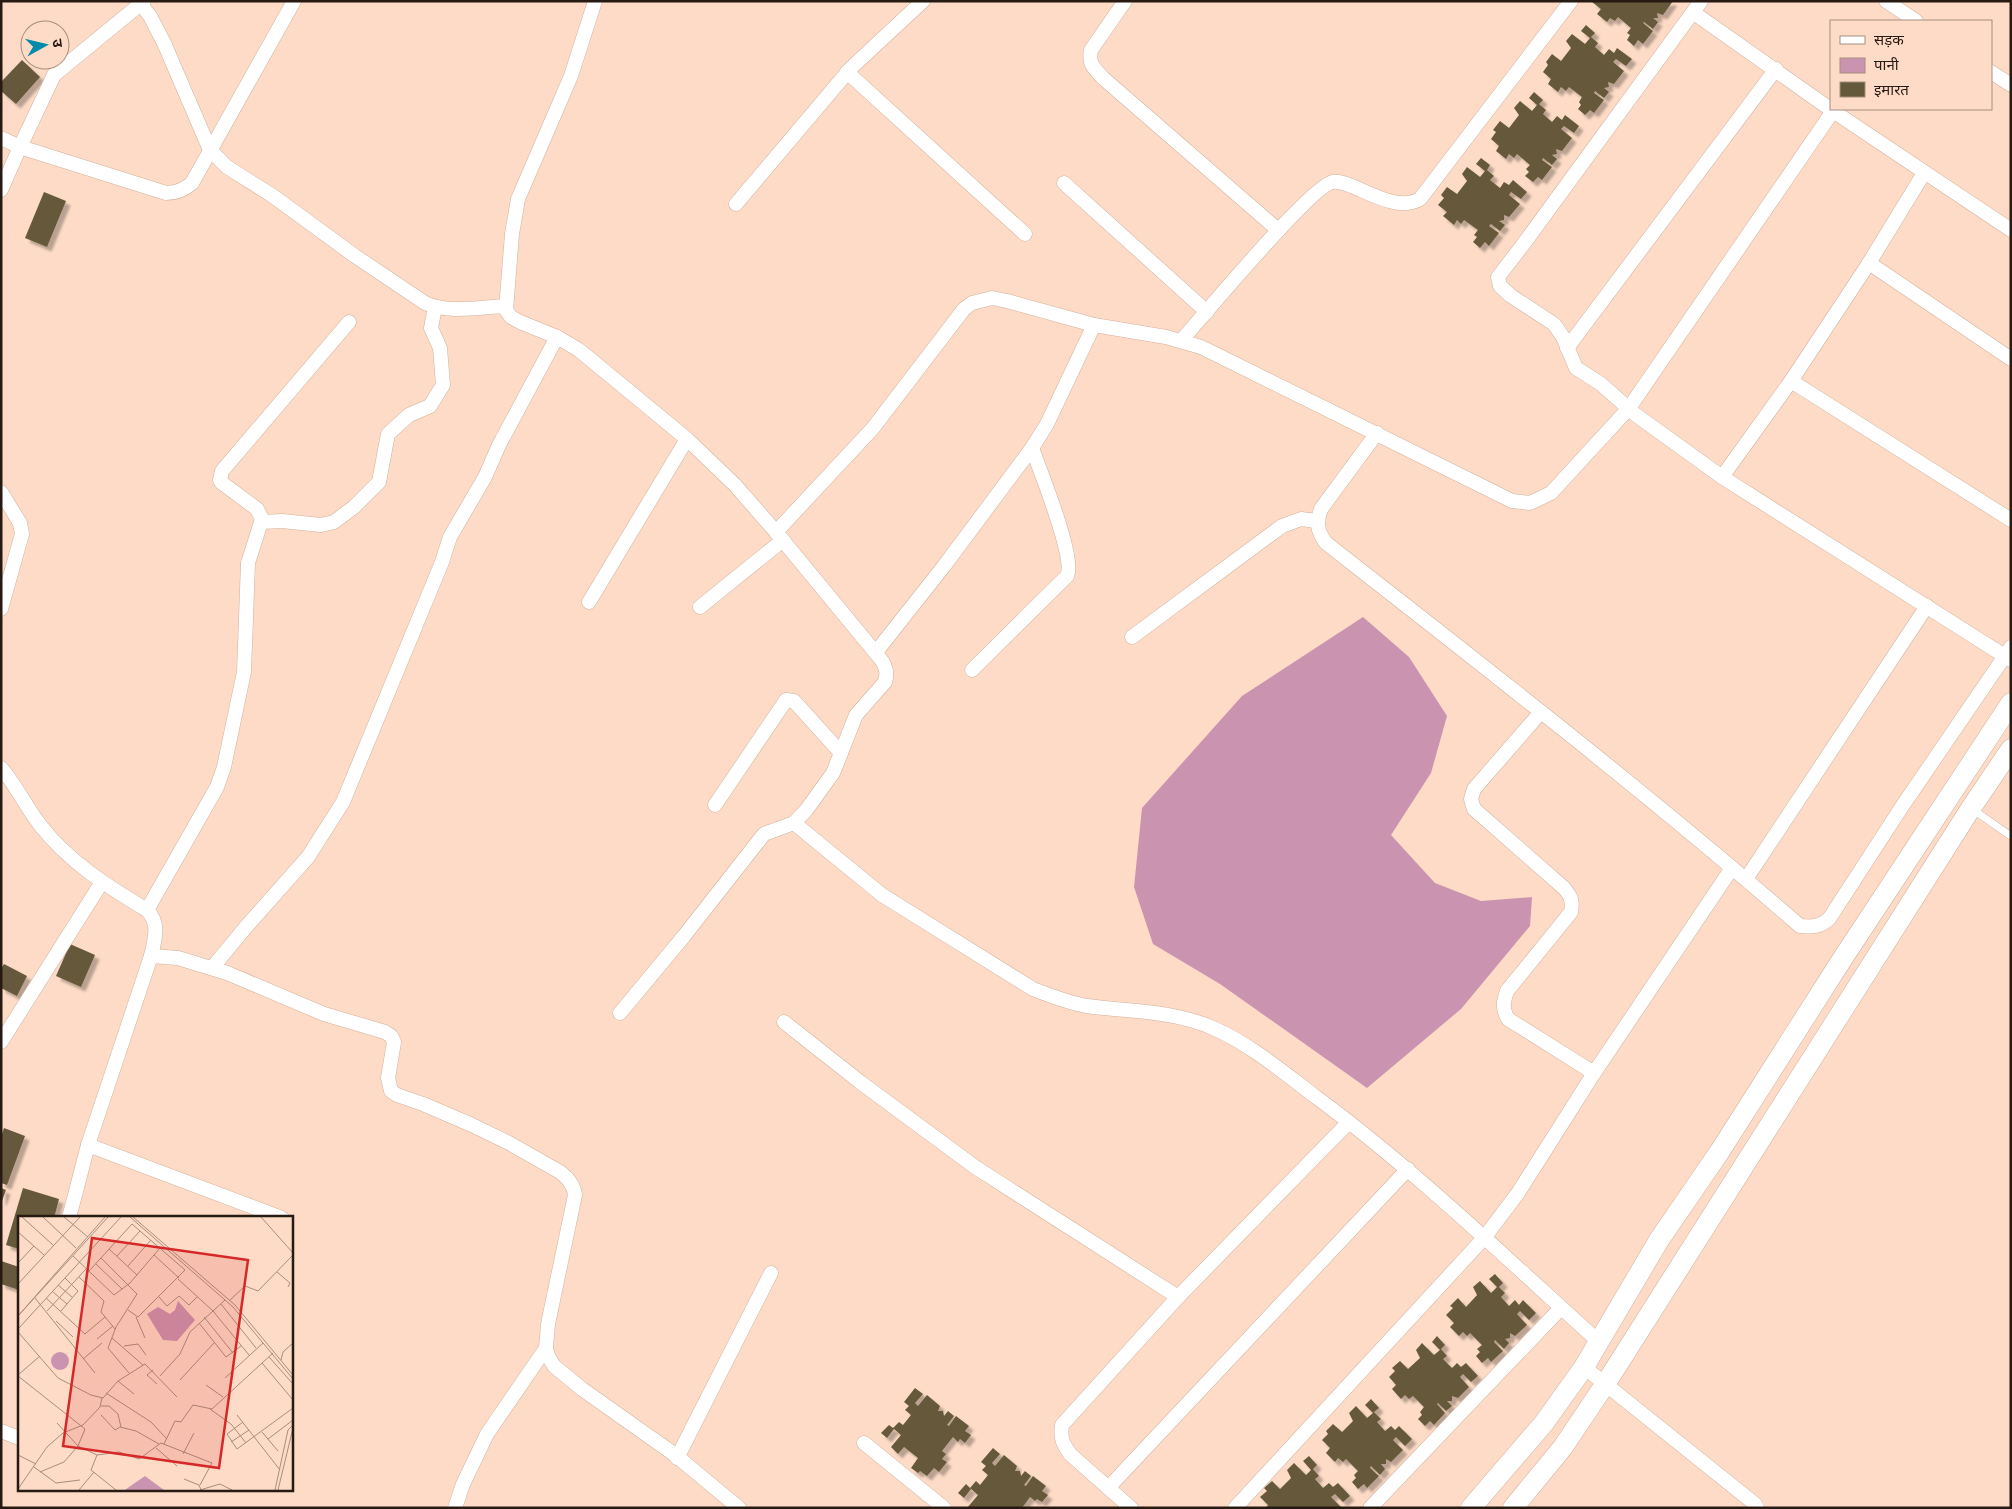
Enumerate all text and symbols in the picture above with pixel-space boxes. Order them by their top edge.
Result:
north arrow [20,20,70,70]
legend [1830,20,1992,110]
text: सड़क [1874,31,1904,49]
text: उ [49,38,66,49]
text: पानी [1874,56,1900,74]
text: इमारत [1874,81,1909,99]
inset map [18,1216,292,1492]

